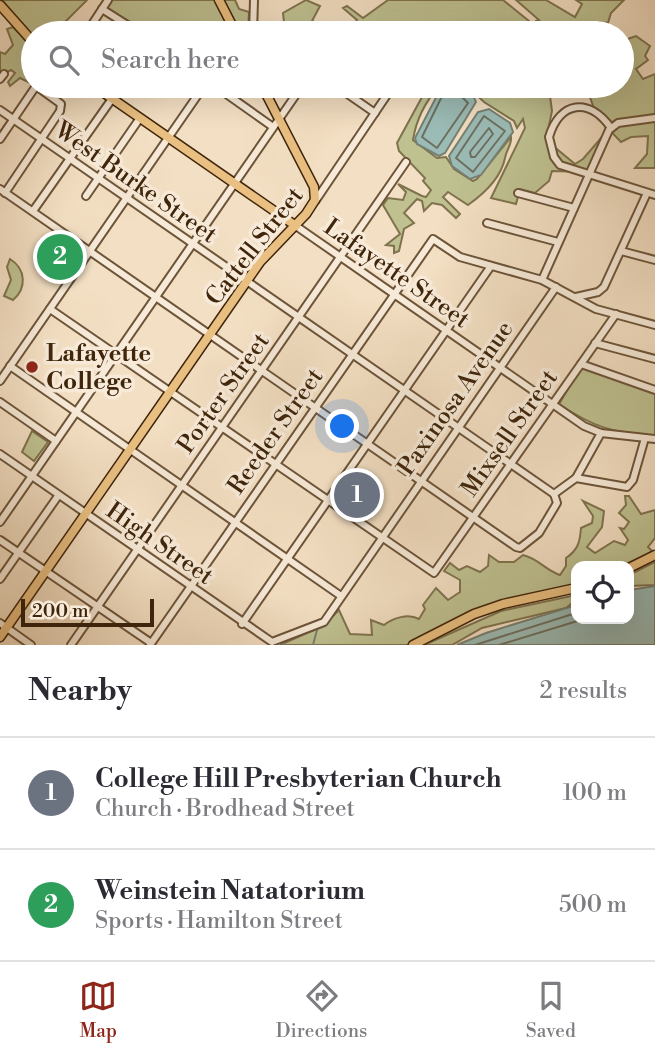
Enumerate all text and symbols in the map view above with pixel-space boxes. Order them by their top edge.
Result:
search box [21,21,634,98]
icon: search [45,41,83,79]
text: Search here [101,44,240,76]
street label: West Burke Street [47,115,223,250]
street label: Cattell Street [199,181,311,312]
street label: Lafayette Street [318,212,476,335]
pin: 2 [37,231,83,283]
street label: Paxinosa Avenue [391,315,520,482]
street label: Porter Street [171,327,277,460]
place label: Lafayette College [46,339,151,397]
marker: Lafayette College [24,359,40,375]
street label: Reeder Street [221,362,331,500]
street label: Mixsell Street [455,364,565,503]
your location [325,409,359,443]
pin: 1 [334,469,380,521]
street label: High Street [100,496,219,592]
map controls [571,561,634,624]
button: locate [571,561,634,624]
scale bar [21,596,154,628]
text: 200 m [32,599,89,623]
text: Nearby [28,672,132,710]
text: 2 results [540,677,627,705]
text: College Hill Presbyterian Church [95,763,502,795]
text: 1 [45,779,57,807]
text: 100 m [562,779,627,807]
text: Church · Brodhead Street [95,795,355,823]
text: Weinstein Natatorium [95,875,365,907]
text: 2 [44,891,58,919]
text: 500 m [559,891,627,919]
text: Sports · Hamilton Street [95,907,343,935]
tab: Map [79,977,117,1043]
tab: Directions [276,977,367,1043]
tab: Saved [526,977,576,1043]

